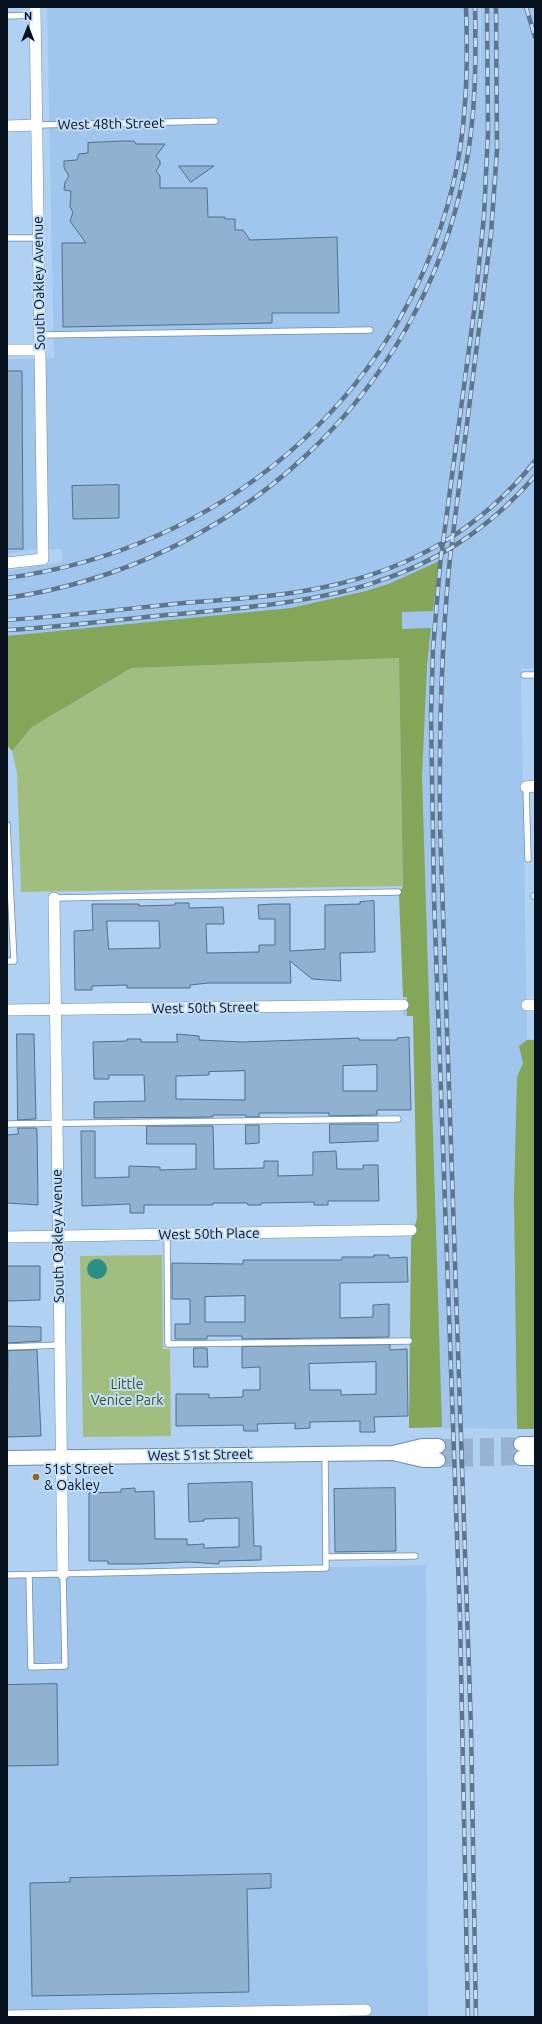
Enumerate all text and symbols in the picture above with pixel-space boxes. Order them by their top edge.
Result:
north arrow [8,8,48,48]
text: N [24,10,32,22]
street label: West 48th Street [57,115,165,133]
street label: South Oakley Avenue [29,216,49,350]
street label: West 50th Street [151,999,259,1017]
street label: South Oakley Avenue [48,1169,68,1303]
street label: West 50th Place [158,1225,260,1243]
park label: Little Venice Park [91,1376,163,1408]
street label: West 51st Street [147,1446,253,1464]
place label: 51st Street & Oakley [44,1461,114,1494]
marker: 51st Street & Oakley [31,1472,41,1482]

